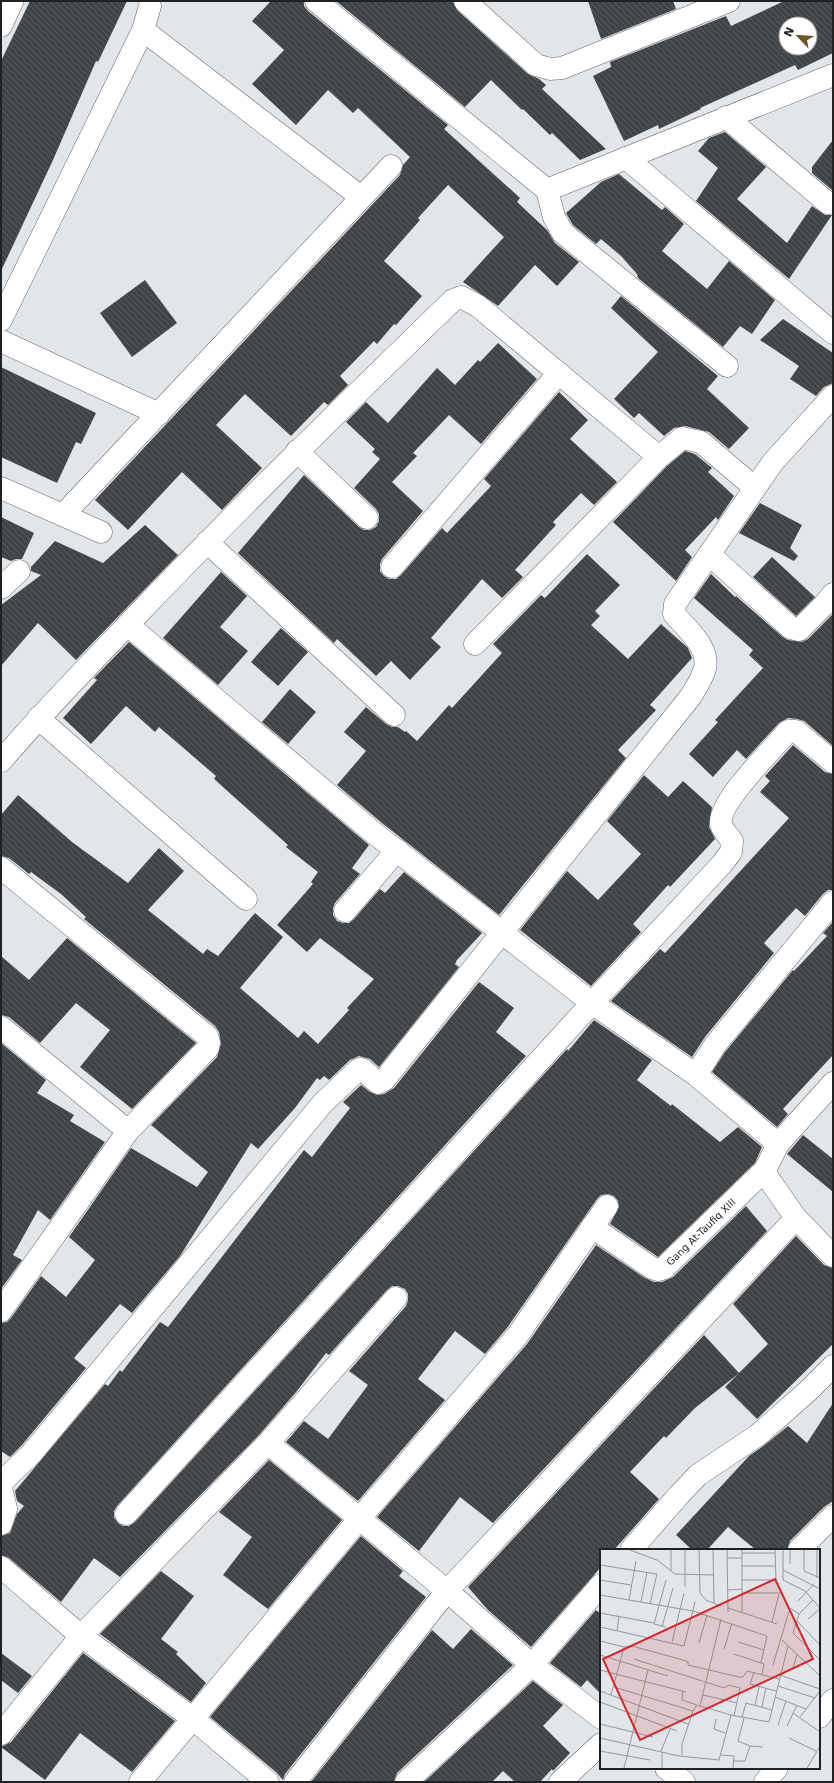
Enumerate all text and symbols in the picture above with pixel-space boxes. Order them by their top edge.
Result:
north arrow [778,16,818,56]
text: N [782,25,797,39]
street label: Gang At-Taufiq XIII [664,1196,738,1268]
inset map [600,1549,820,1769]

